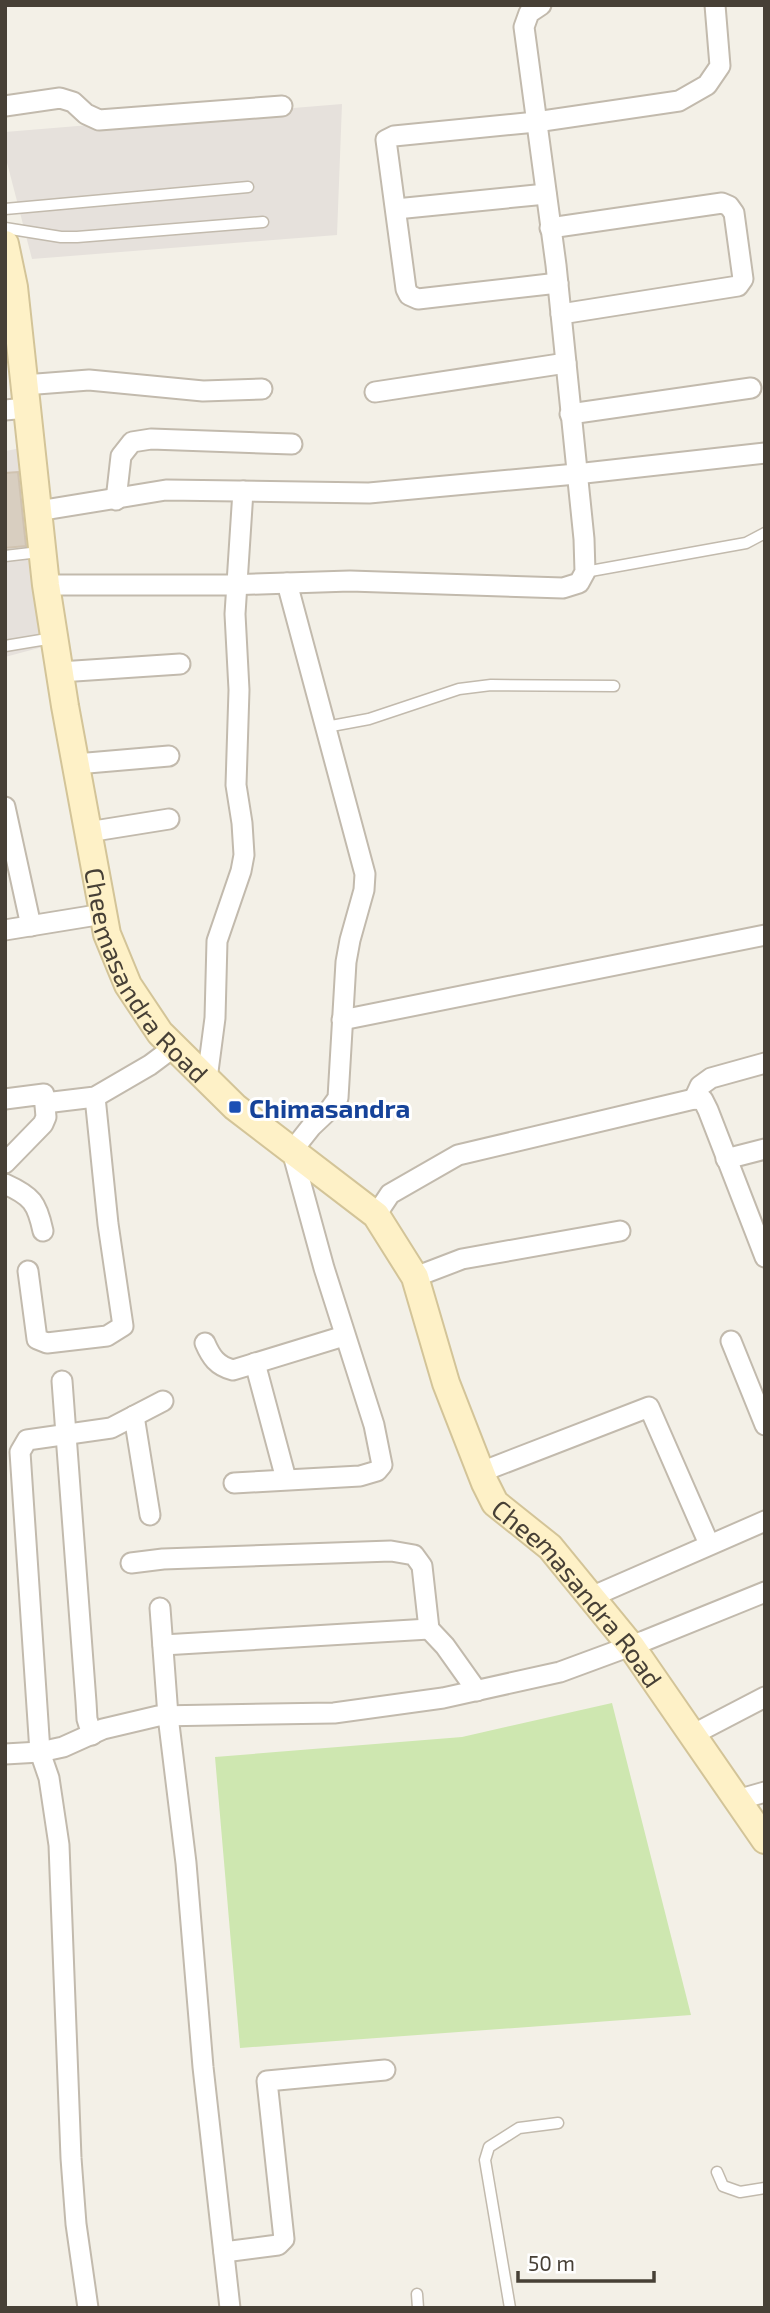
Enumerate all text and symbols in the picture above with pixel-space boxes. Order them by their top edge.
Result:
street label: Cheemasandra Road [80,865,215,1088]
place label: Chimasandra [249,1092,410,1123]
marker: Chimasandra [227,1099,243,1115]
street label: Cheemasandra Road [486,1492,670,1693]
scale bar [518,2240,654,2284]
text: 50 m [528,2250,575,2275]

